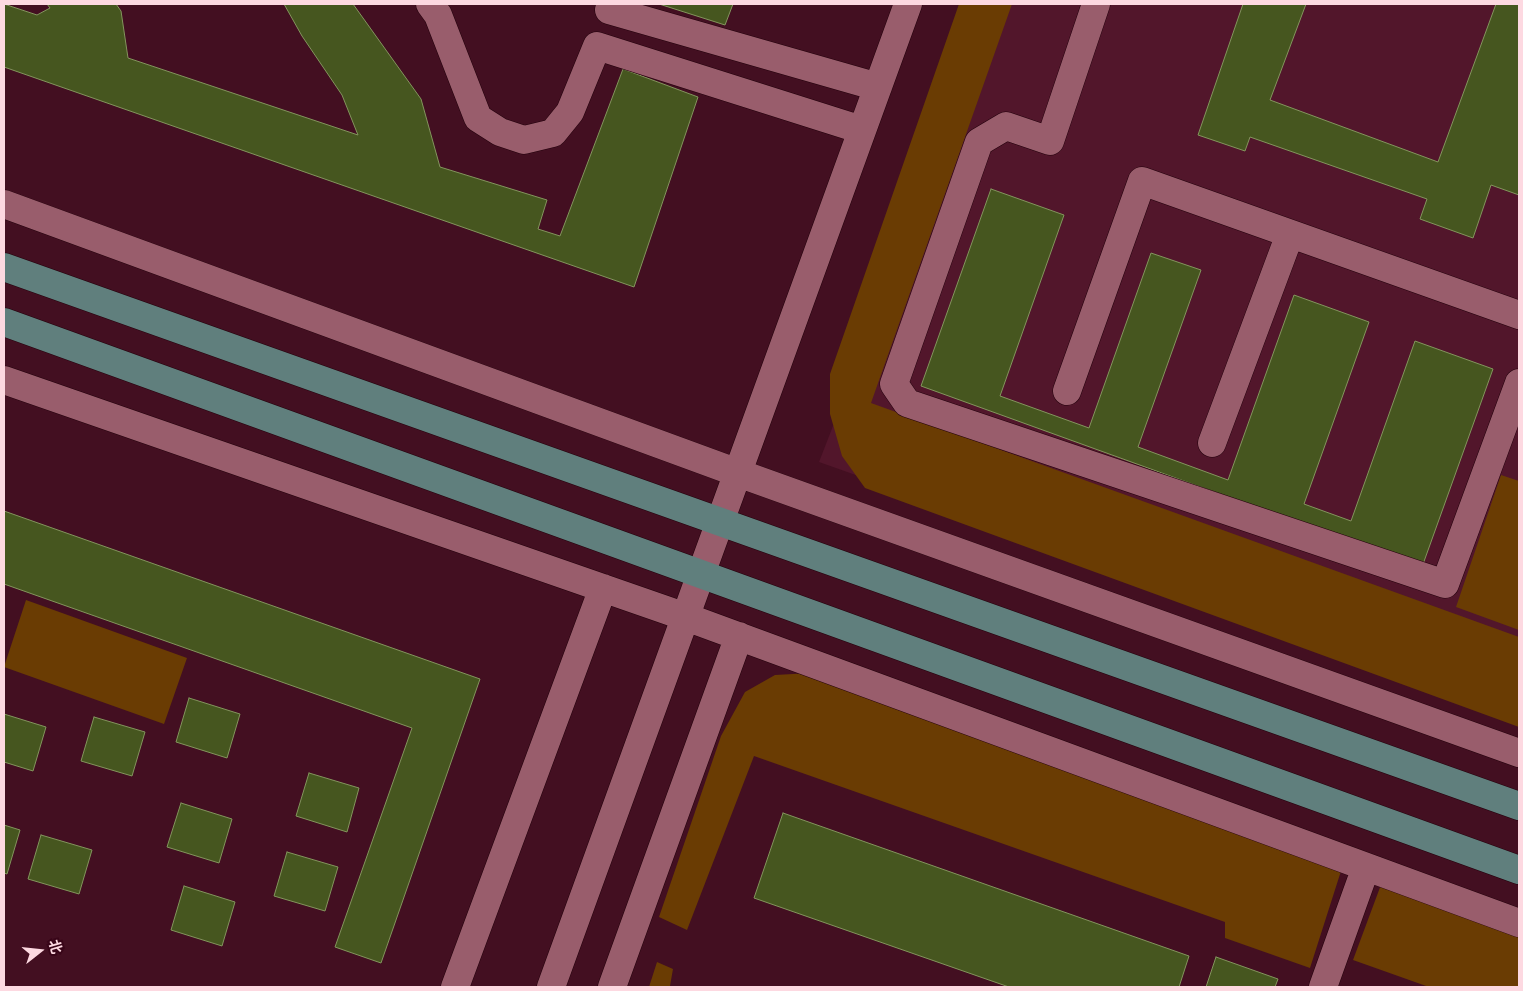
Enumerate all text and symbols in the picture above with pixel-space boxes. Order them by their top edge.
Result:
north arrow [15,926,65,976]
text: 北 [45,938,65,956]

